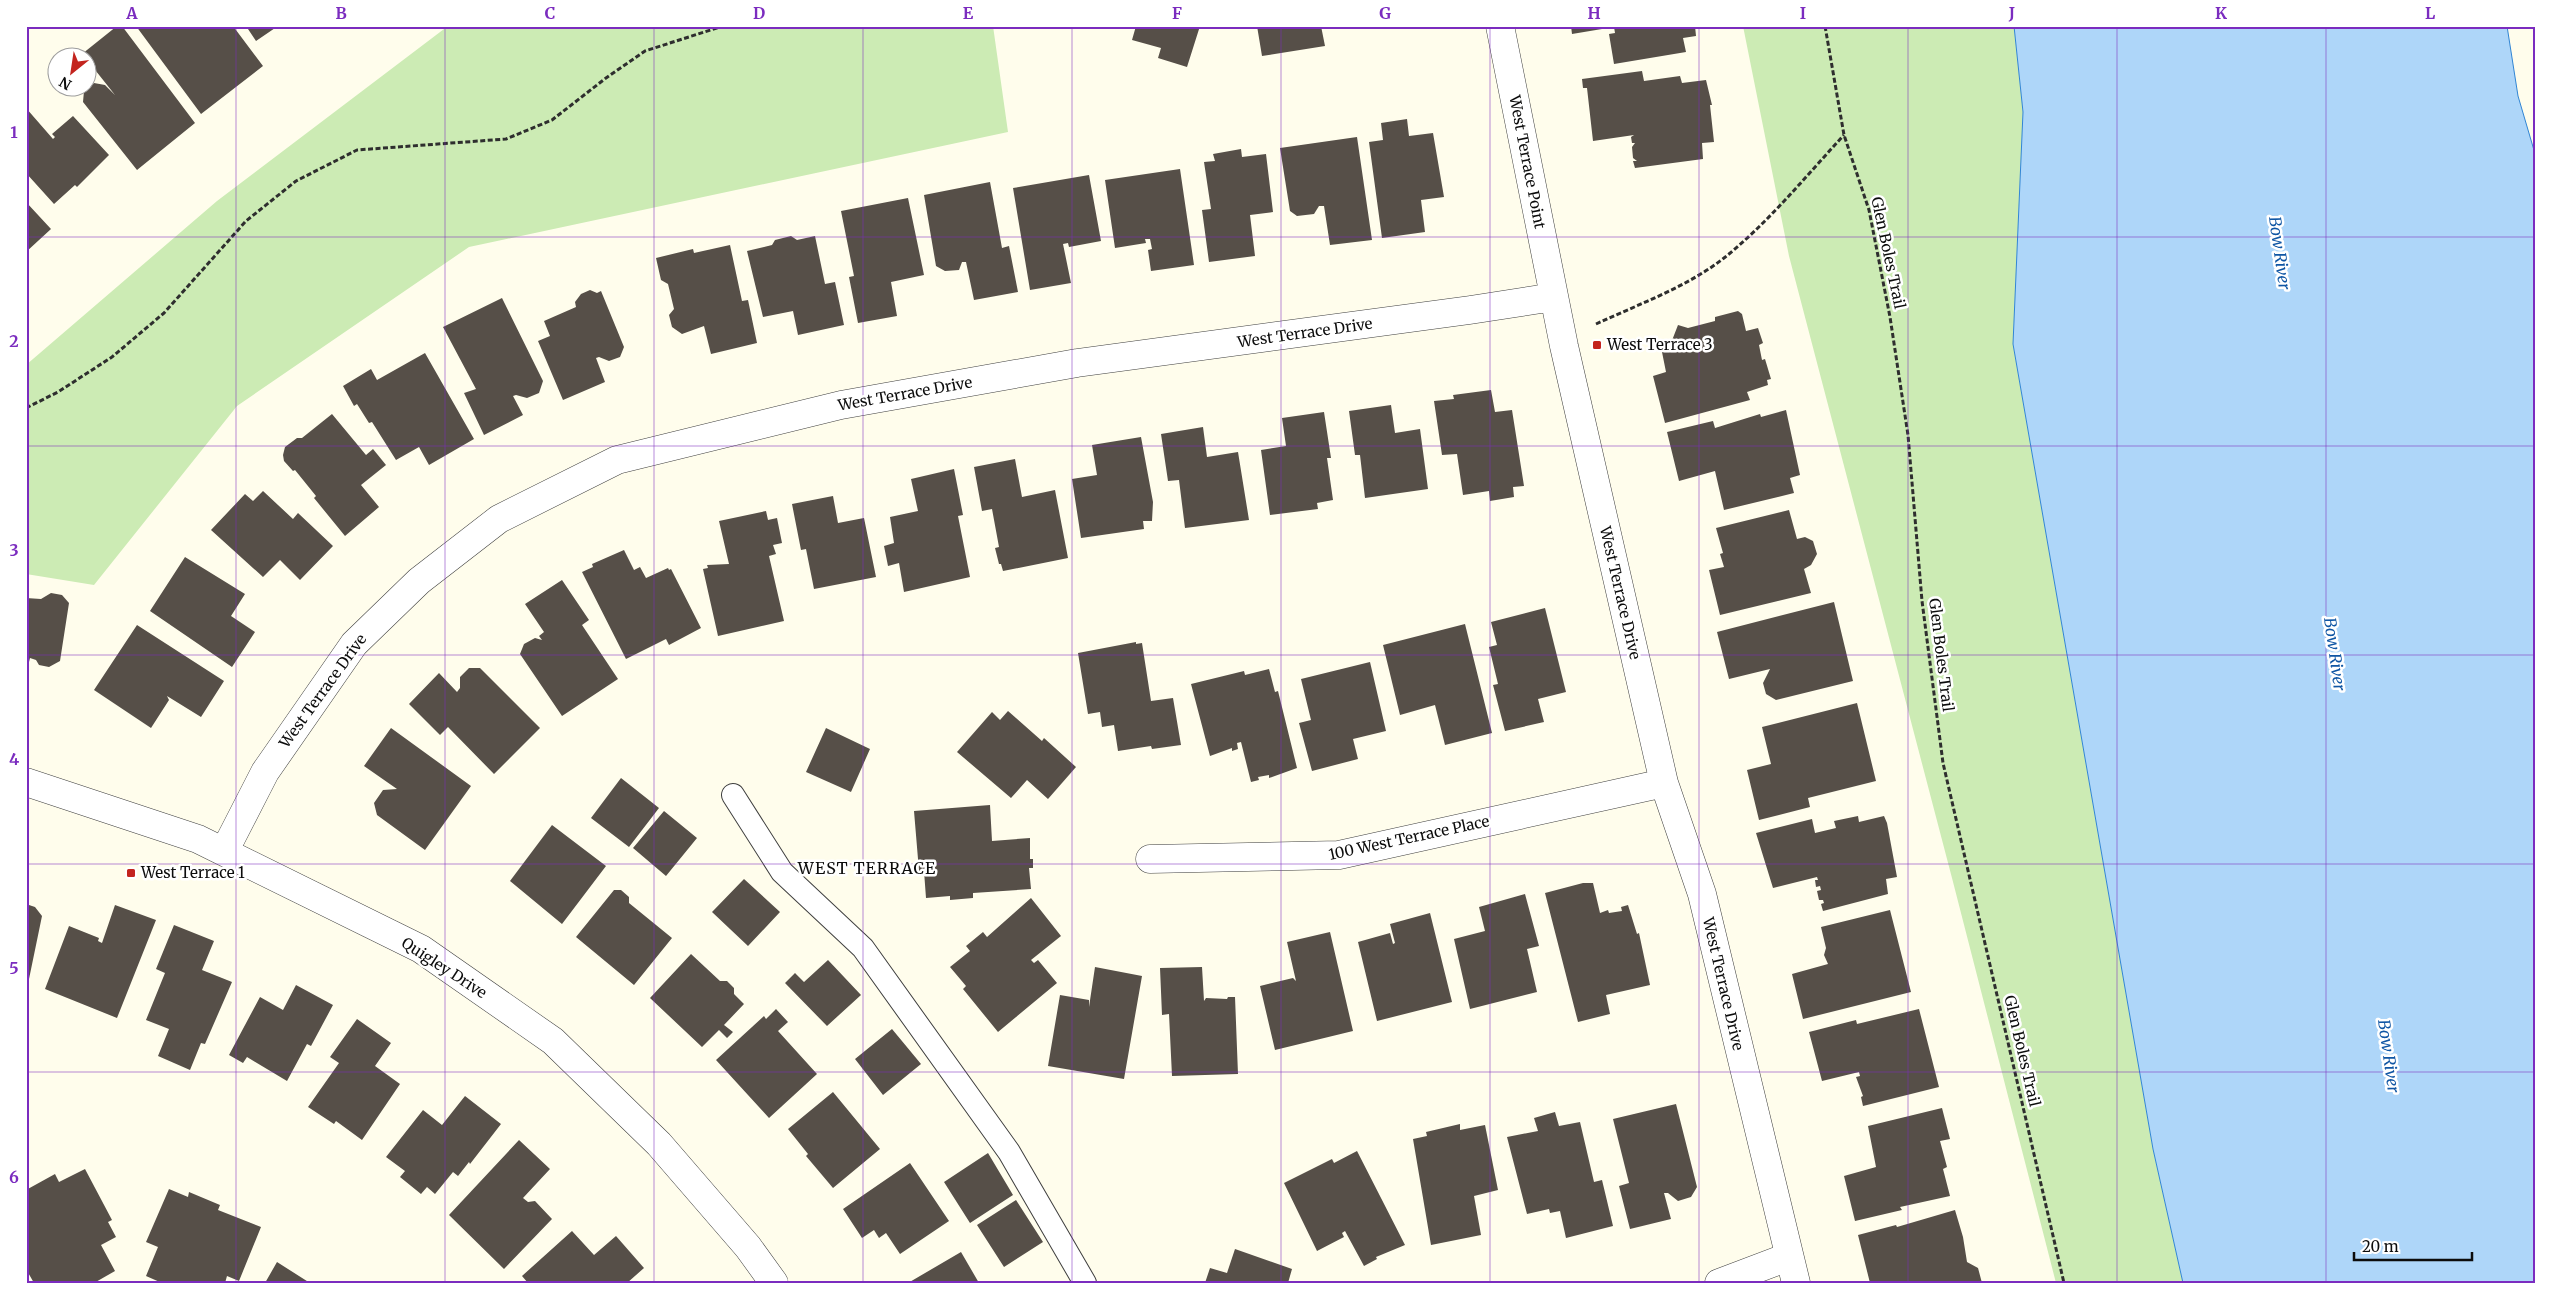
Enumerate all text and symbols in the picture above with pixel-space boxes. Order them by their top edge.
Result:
text: A [125,3,138,23]
text: B [335,3,347,23]
text: C [545,3,555,23]
text: D [753,3,765,23]
text: E [963,3,974,23]
text: F [1172,3,1182,23]
text: G [1379,3,1391,23]
text: H [1587,3,1601,23]
text: I [1800,3,1806,23]
text: J [2008,3,2015,23]
text: K [2215,3,2227,23]
text: L [2425,3,2435,23]
north arrow [48,48,98,98]
text: N [56,73,75,94]
street label: West Terrace Point [1505,93,1550,230]
text: 1 [10,122,18,142]
street label: Glen Boles Trail [1867,195,1910,311]
water label: Bow River [2265,215,2295,291]
street label: West Terrace Drive [1235,314,1374,352]
text: 2 [9,331,19,351]
place label: West Terrace 3 [1606,335,1713,354]
marker: West Terrace 3 [1591,339,1603,351]
street label: West Terrace Drive [835,372,974,415]
street label: West Terrace Drive [1596,523,1645,661]
text: 3 [9,540,19,560]
street label: Glen Boles Trail [1925,597,1958,713]
water label: Bow River [2320,616,2350,692]
street label: West Terrace Drive [274,630,370,752]
text: 4 [9,749,19,769]
street label: 100 West Terrace Place [1327,811,1491,864]
district label: WEST TERRACE [797,858,936,878]
place label: West Terrace 1 [140,863,245,882]
marker: West Terrace 1 [125,867,137,879]
street label: West Terrace Drive [1699,914,1748,1052]
street label: Quigley Drive [398,933,491,1002]
text: 5 [9,958,19,978]
street label: Glen Boles Trail [2000,993,2045,1109]
water label: Bow River [2374,1018,2404,1094]
text: 6 [9,1167,19,1187]
scale bar [2354,1229,2472,1261]
text: 20 m [2362,1237,2399,1256]

